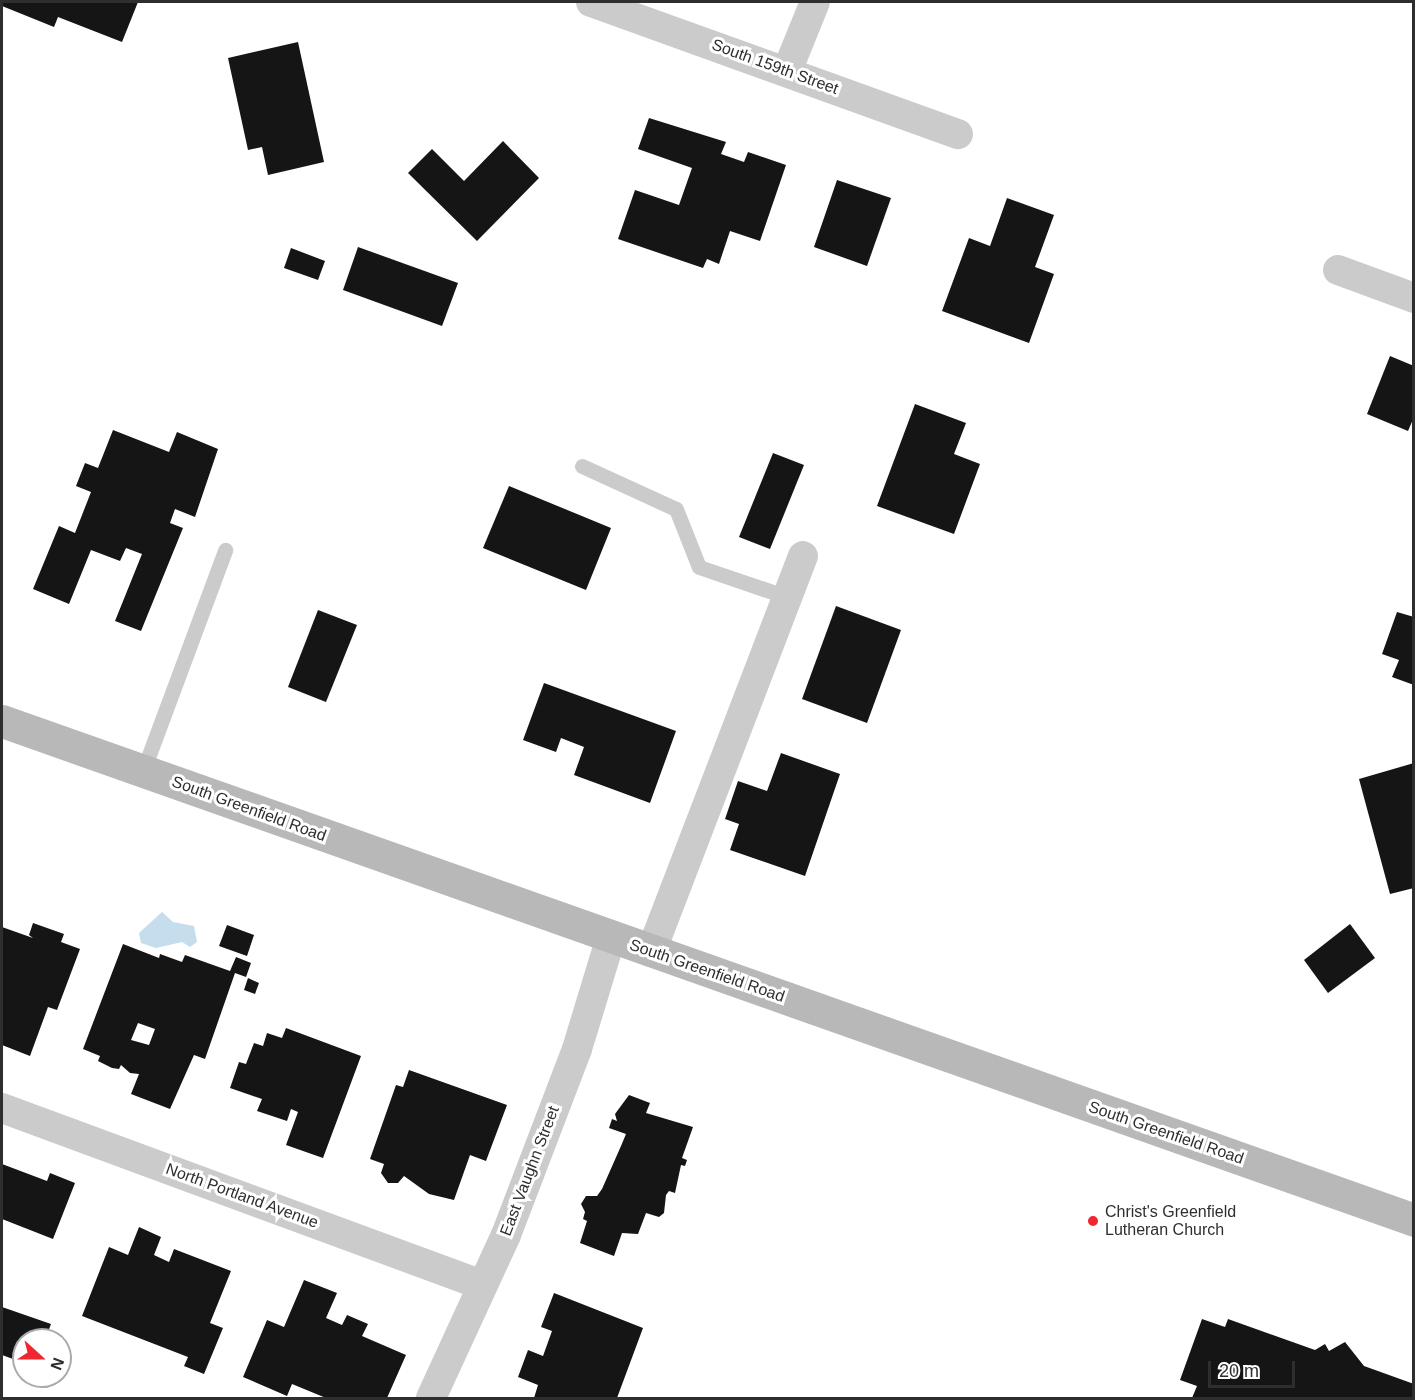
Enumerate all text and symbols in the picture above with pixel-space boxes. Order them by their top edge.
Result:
street label: South 159th Street [709,35,841,99]
street label: South Greenfield Road [169,772,329,846]
street label: South Greenfield Road [627,935,787,1007]
street label: South Greenfield Road [1086,1097,1246,1169]
street label: East Vaughn Street [496,1103,564,1239]
street label: North Portland Avenue [163,1159,321,1233]
place label: Christ's Greenfield Lutheran Church [1105,1202,1236,1240]
marker: Christ's Greenfield Lutheran Church [1086,1214,1100,1228]
north arrow [12,1328,72,1388]
scale bar [1211,1349,1298,1387]
text: N [47,1355,67,1372]
text: 20 m [1219,1361,1259,1381]

